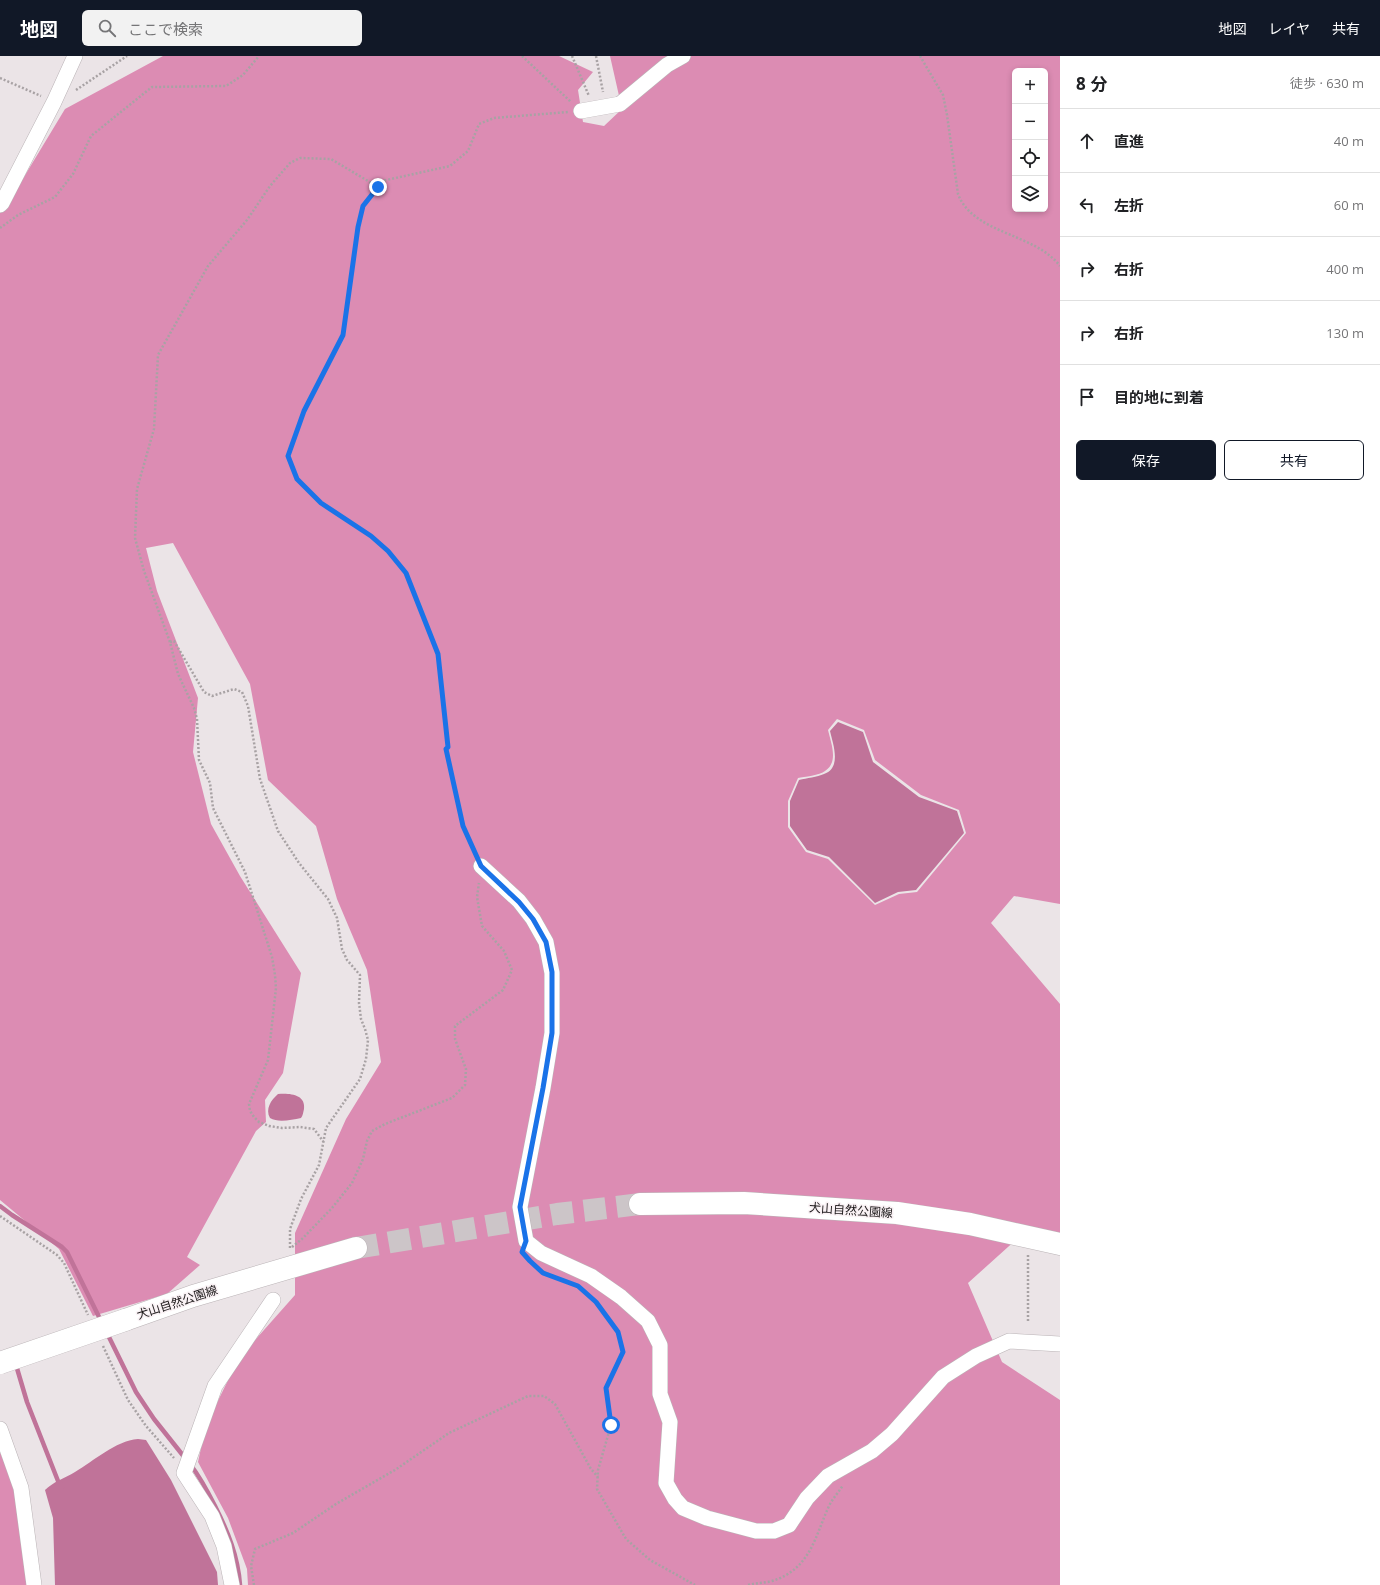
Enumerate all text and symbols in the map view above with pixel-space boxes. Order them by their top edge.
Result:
search box [82,10,362,46]
text: 地図 [20,16,58,42]
icon: search [96,17,118,39]
text: ここで検索 [128,19,203,39]
text: 地図 [1218,19,1246,38]
text: レイヤ [1268,19,1310,38]
text: 共有 [1332,19,1360,38]
map controls [1012,68,1048,212]
button: + [1012,68,1048,104]
text: 8 分 [1076,72,1107,95]
text: 徒歩 · 630 m [1290,74,1364,92]
button: − [1012,104,1048,140]
icon: ahead [1076,130,1098,152]
text: 直進 [1114,131,1144,151]
text: 40 m [1334,132,1364,150]
button: locate [1012,140,1048,176]
button: layers [1012,176,1048,212]
route end [369,178,387,196]
icon: left [1076,194,1098,216]
text: 左折 [1114,195,1144,215]
text: 60 m [1334,196,1364,214]
icon: right [1076,258,1098,280]
text: 右折 [1114,259,1144,279]
text: 400 m [1326,260,1364,278]
icon: right [1076,322,1098,344]
text: 右折 [1114,323,1144,343]
text: 130 m [1326,324,1364,342]
icon: arrive [1076,386,1098,408]
text: 目的地に到着 [1114,387,1204,407]
button: 保存 [1076,440,1216,480]
button: 共有 [1224,440,1364,480]
street label: 犬山自然公園線 [809,1199,893,1221]
street label: 犬山自然公園線 [134,1281,220,1323]
route start [602,1416,620,1434]

